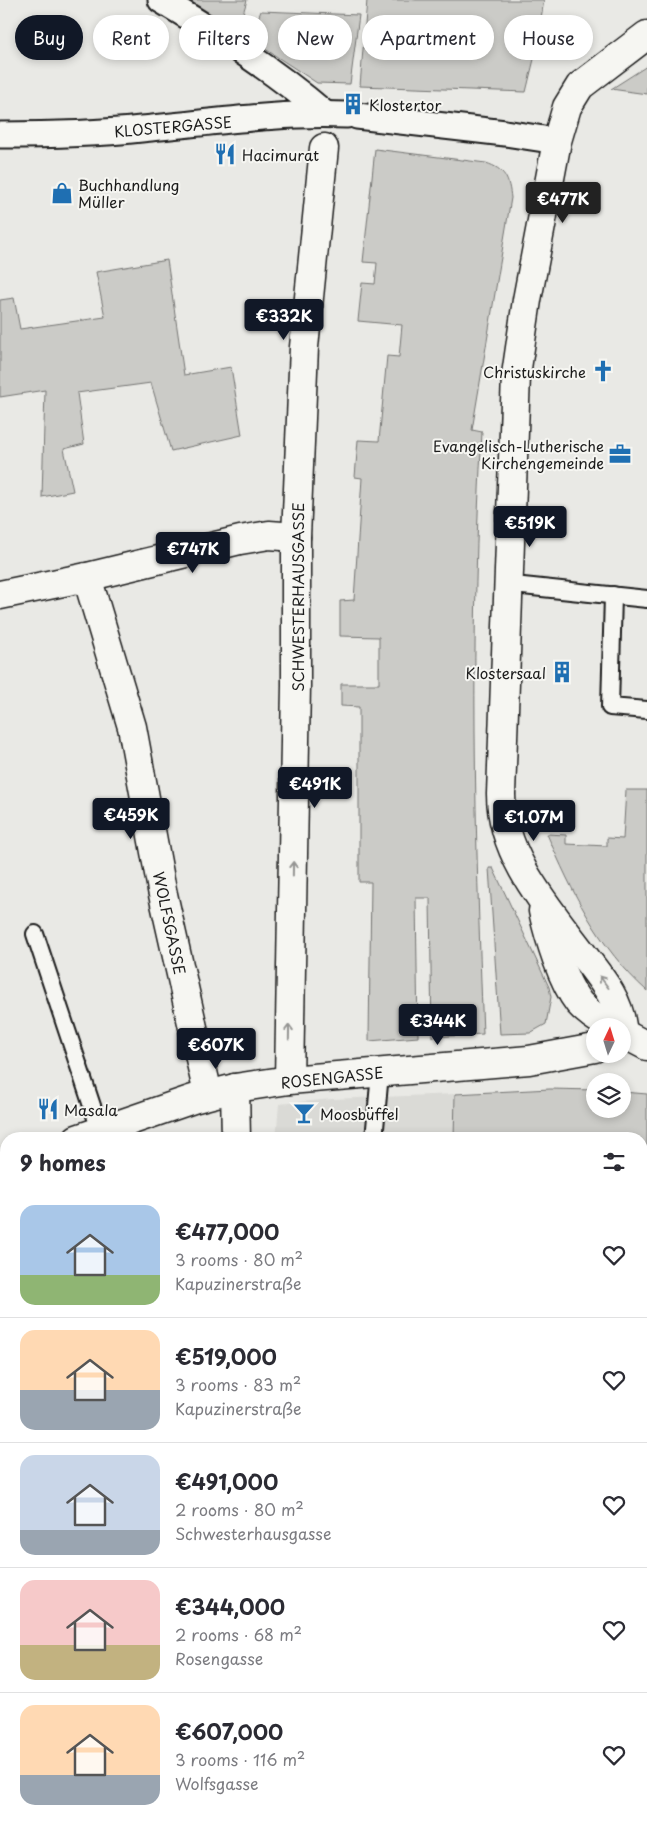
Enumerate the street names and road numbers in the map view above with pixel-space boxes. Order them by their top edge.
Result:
street label: KLOSTERGASSE [113,109,233,143]
street label: SCHWESTERHAUSGASSE [286,502,309,692]
street label: WOLFSGASSE [148,869,192,977]
street label: ROSENGASSE [279,1060,385,1094]

